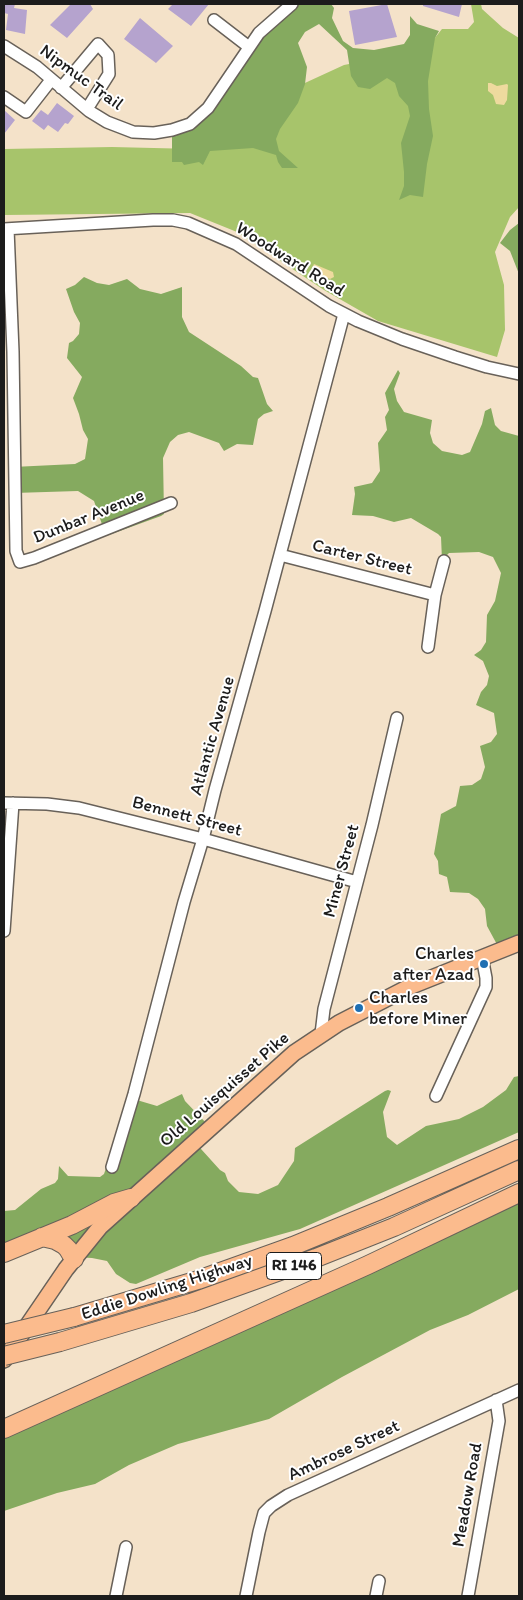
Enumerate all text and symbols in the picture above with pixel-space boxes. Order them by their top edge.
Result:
street label: Nipmuc Trail [35,40,127,116]
street label: Woodward Road [231,218,349,302]
street label: Dunbar Avenue [30,485,148,549]
street label: Carter Street [310,535,414,581]
street label: Atlantic Avenue [186,674,240,798]
street label: Bennett Street [130,792,244,842]
street label: Miner Street [319,822,365,920]
place label: Charles after Azad [393,943,474,986]
marker: Charles after Azad [478,958,490,970]
place label: Charles before Miner [369,987,467,1030]
marker: Charles before Miner [353,1002,365,1014]
street label: Old Louisquisset Pike [156,1028,294,1152]
street label: Eddie Dowling Highway [79,1250,255,1326]
road number: RI 146 [266,1252,322,1280]
street label: Ambrose Street [285,1416,403,1486]
street label: Meadow Road [448,1441,488,1549]

